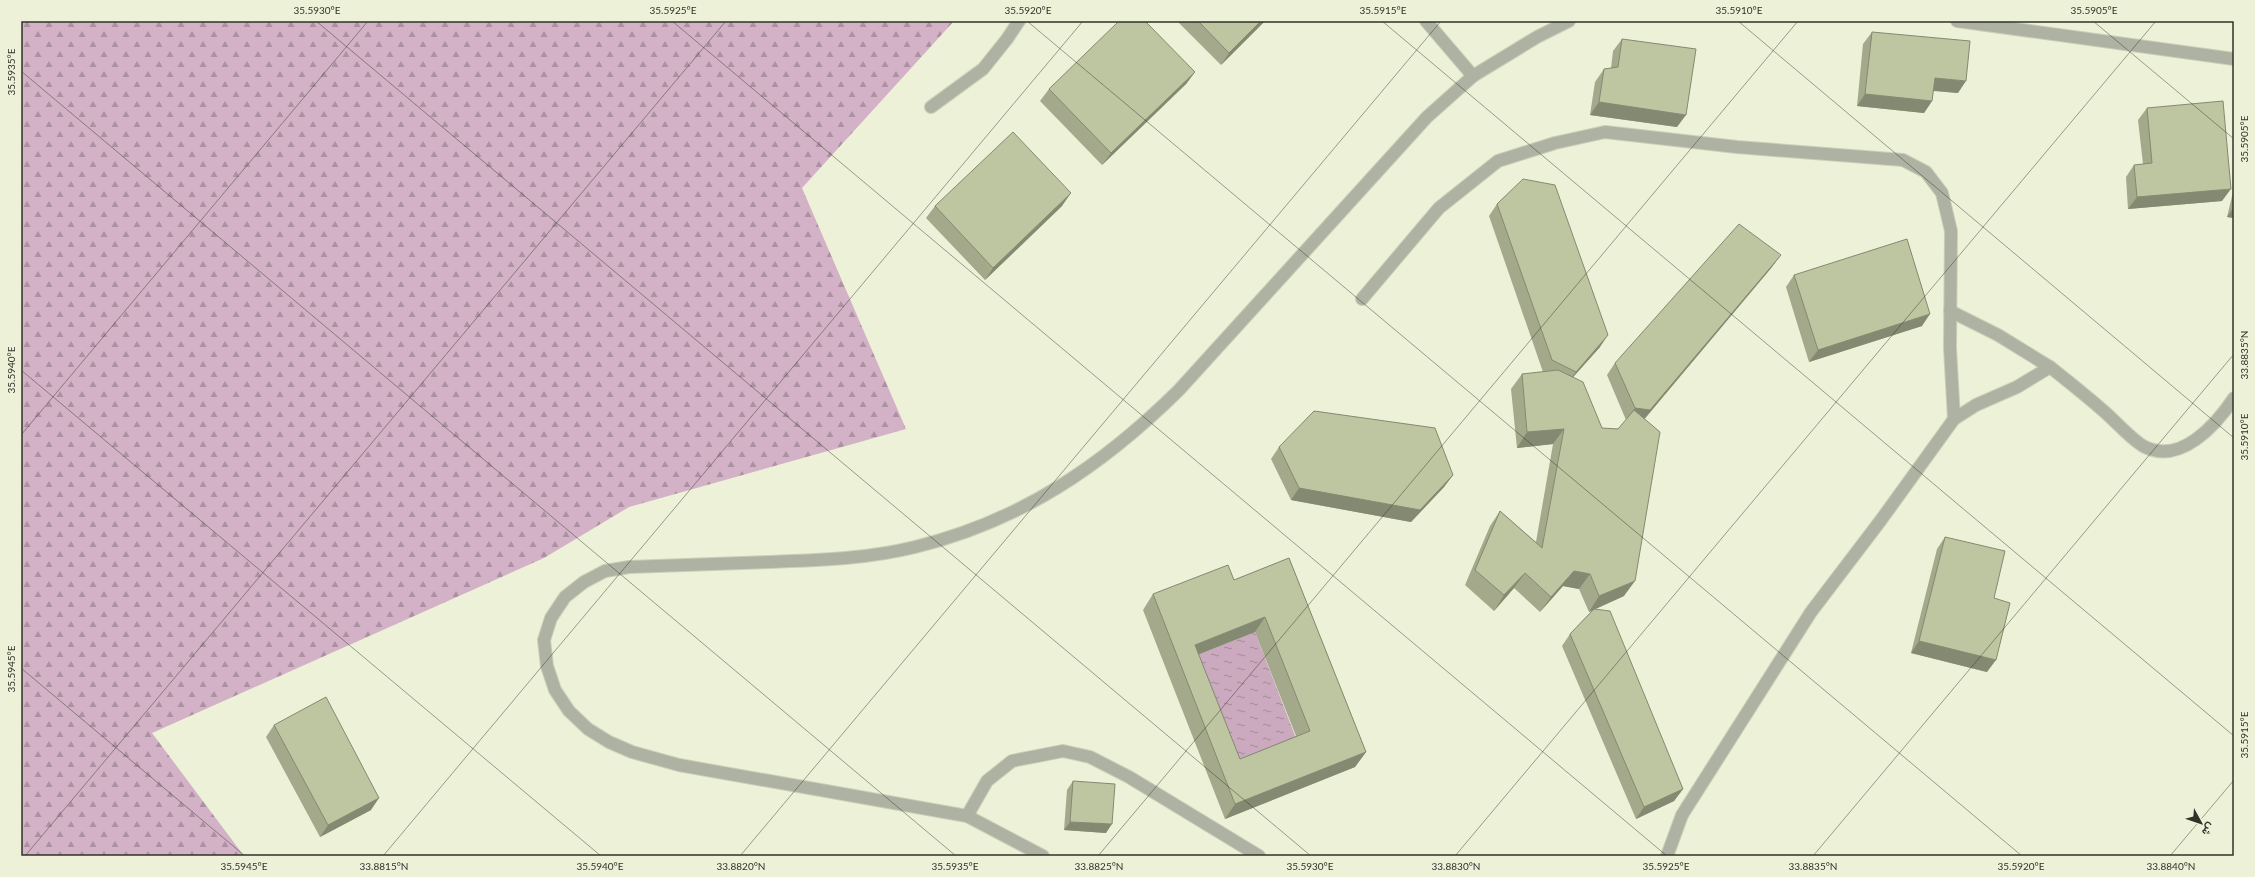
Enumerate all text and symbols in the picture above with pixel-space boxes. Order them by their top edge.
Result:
text: 35.5930°E [293,4,341,16]
text: 35.5925°E [649,4,697,16]
text: 35.5920°E [1004,4,1052,16]
text: 35.5915°E [1359,4,1407,16]
text: 35.5910°E [1715,4,1763,16]
text: 35.5905°E [2070,4,2118,16]
text: 35.5935°E [5,48,17,96]
text: 35.5905°E [2238,115,2250,163]
text: 33.8835°N [2238,331,2250,379]
text: 35.5940°E [5,346,17,394]
text: 35.5910°E [2238,413,2250,461]
text: 35.5945°E [5,645,17,693]
text: 35.5915°E [2238,711,2250,759]
north arrow [2181,803,2221,843]
text: ش [2199,820,2218,839]
text: 35.5945°E [220,860,268,872]
text: 33.8815°N [360,860,408,872]
text: 35.5940°E [576,860,624,872]
text: 33.8820°N [717,860,765,872]
text: 35.5935°E [931,860,979,872]
text: 33.8825°N [1075,860,1123,872]
text: 35.5930°E [1286,860,1334,872]
text: 33.8830°N [1432,860,1480,872]
text: 35.5925°E [1642,860,1690,872]
text: 33.8835°N [1789,860,1837,872]
text: 35.5920°E [1997,860,2045,872]
text: 33.8840°N [2147,860,2195,872]

